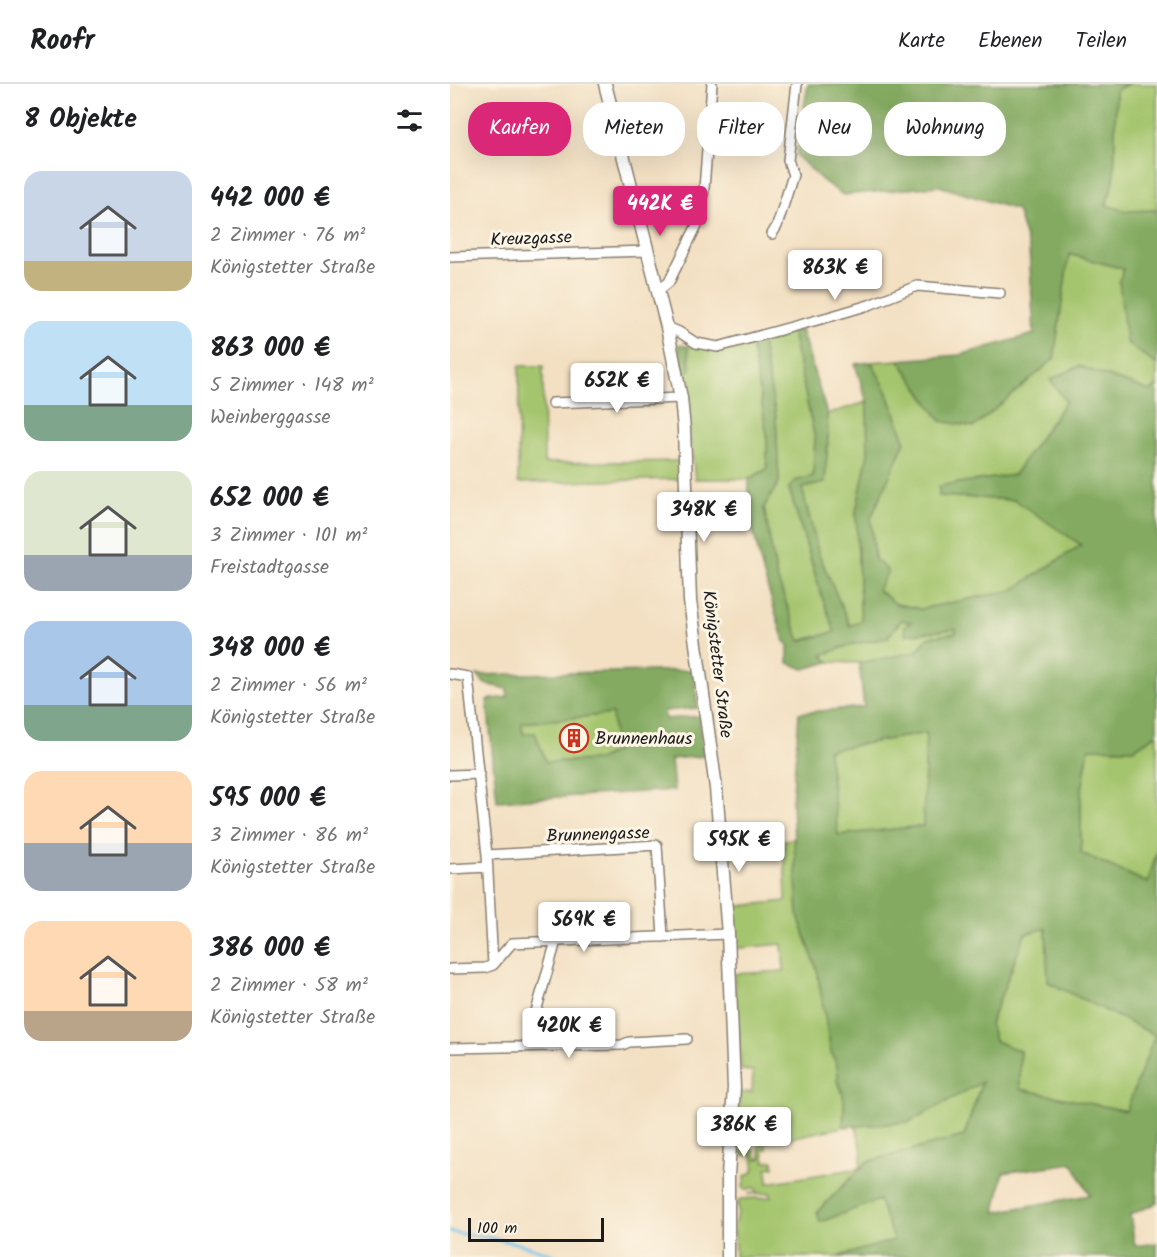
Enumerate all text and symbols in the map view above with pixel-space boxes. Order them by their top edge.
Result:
text: Roofr [30,19,95,64]
text: Karte [898,25,945,58]
text: Ebenen [978,25,1043,58]
text: Teilen [1076,25,1127,58]
text: 8 Objekte [24,99,137,141]
chip: Kaufen [468,102,571,156]
chip: Mieten [583,102,685,156]
chip: Filter [697,102,784,156]
chip: Neu [796,102,872,156]
chip: Wohnung [884,102,1006,156]
icon: filters [393,104,426,137]
text: 442 000 € [210,178,330,220]
pin: 442K € [611,186,709,237]
text: 442K € [627,189,693,221]
icon: home [72,195,144,267]
text: 2 Zimmer · 76 m² [210,220,365,252]
street label: Kreuzgasse [490,224,572,255]
pin: 863K € [786,250,884,301]
text: Königstetter Straße [210,252,375,284]
text: 863K € [802,253,868,285]
text: 863 000 € [210,328,330,370]
icon: home [72,345,144,417]
pin: 652K € [568,363,666,414]
text: 652K € [584,366,650,398]
text: 5 Zimmer · 148 m² [210,370,374,402]
text: Weinberggasse [210,402,331,434]
text: 652 000 € [210,478,329,520]
pin: 348K € [655,492,753,543]
icon: home [72,495,144,567]
text: 348K € [671,495,737,527]
text: 3 Zimmer · 101 m² [210,520,368,552]
text: Freistadtgasse [210,552,329,584]
street label: Königstetter Straße [693,589,740,740]
text: 348 000 € [210,628,330,670]
icon: home [72,645,144,717]
text: 2 Zimmer · 56 m² [210,670,367,702]
text: Königstetter Straße [210,702,375,734]
building icon: Brunnenhaus [558,722,590,754]
place label: Brunnenhaus [595,725,693,754]
text: 595 000 € [210,778,326,820]
icon: home [72,795,144,867]
street label: Brunnengasse [546,819,650,852]
text: 3 Zimmer · 86 m² [210,820,368,852]
pin: 595K € [690,822,788,873]
text: 595K € [708,825,770,857]
text: Königstetter Straße [210,852,375,884]
pin: 569K € [535,902,633,953]
text: 569K € [552,905,616,937]
text: 386 000 € [210,928,330,970]
icon: home [72,945,144,1017]
text: 2 Zimmer · 58 m² [210,970,368,1002]
text: Königstetter Straße [210,1002,375,1034]
pin: 420K € [520,1008,618,1059]
text: 420K € [536,1011,602,1043]
pin: 386K € [695,1107,793,1158]
text: 386K € [711,1110,777,1142]
scale bar [468,1215,604,1242]
text: 100 m [477,1216,517,1241]

